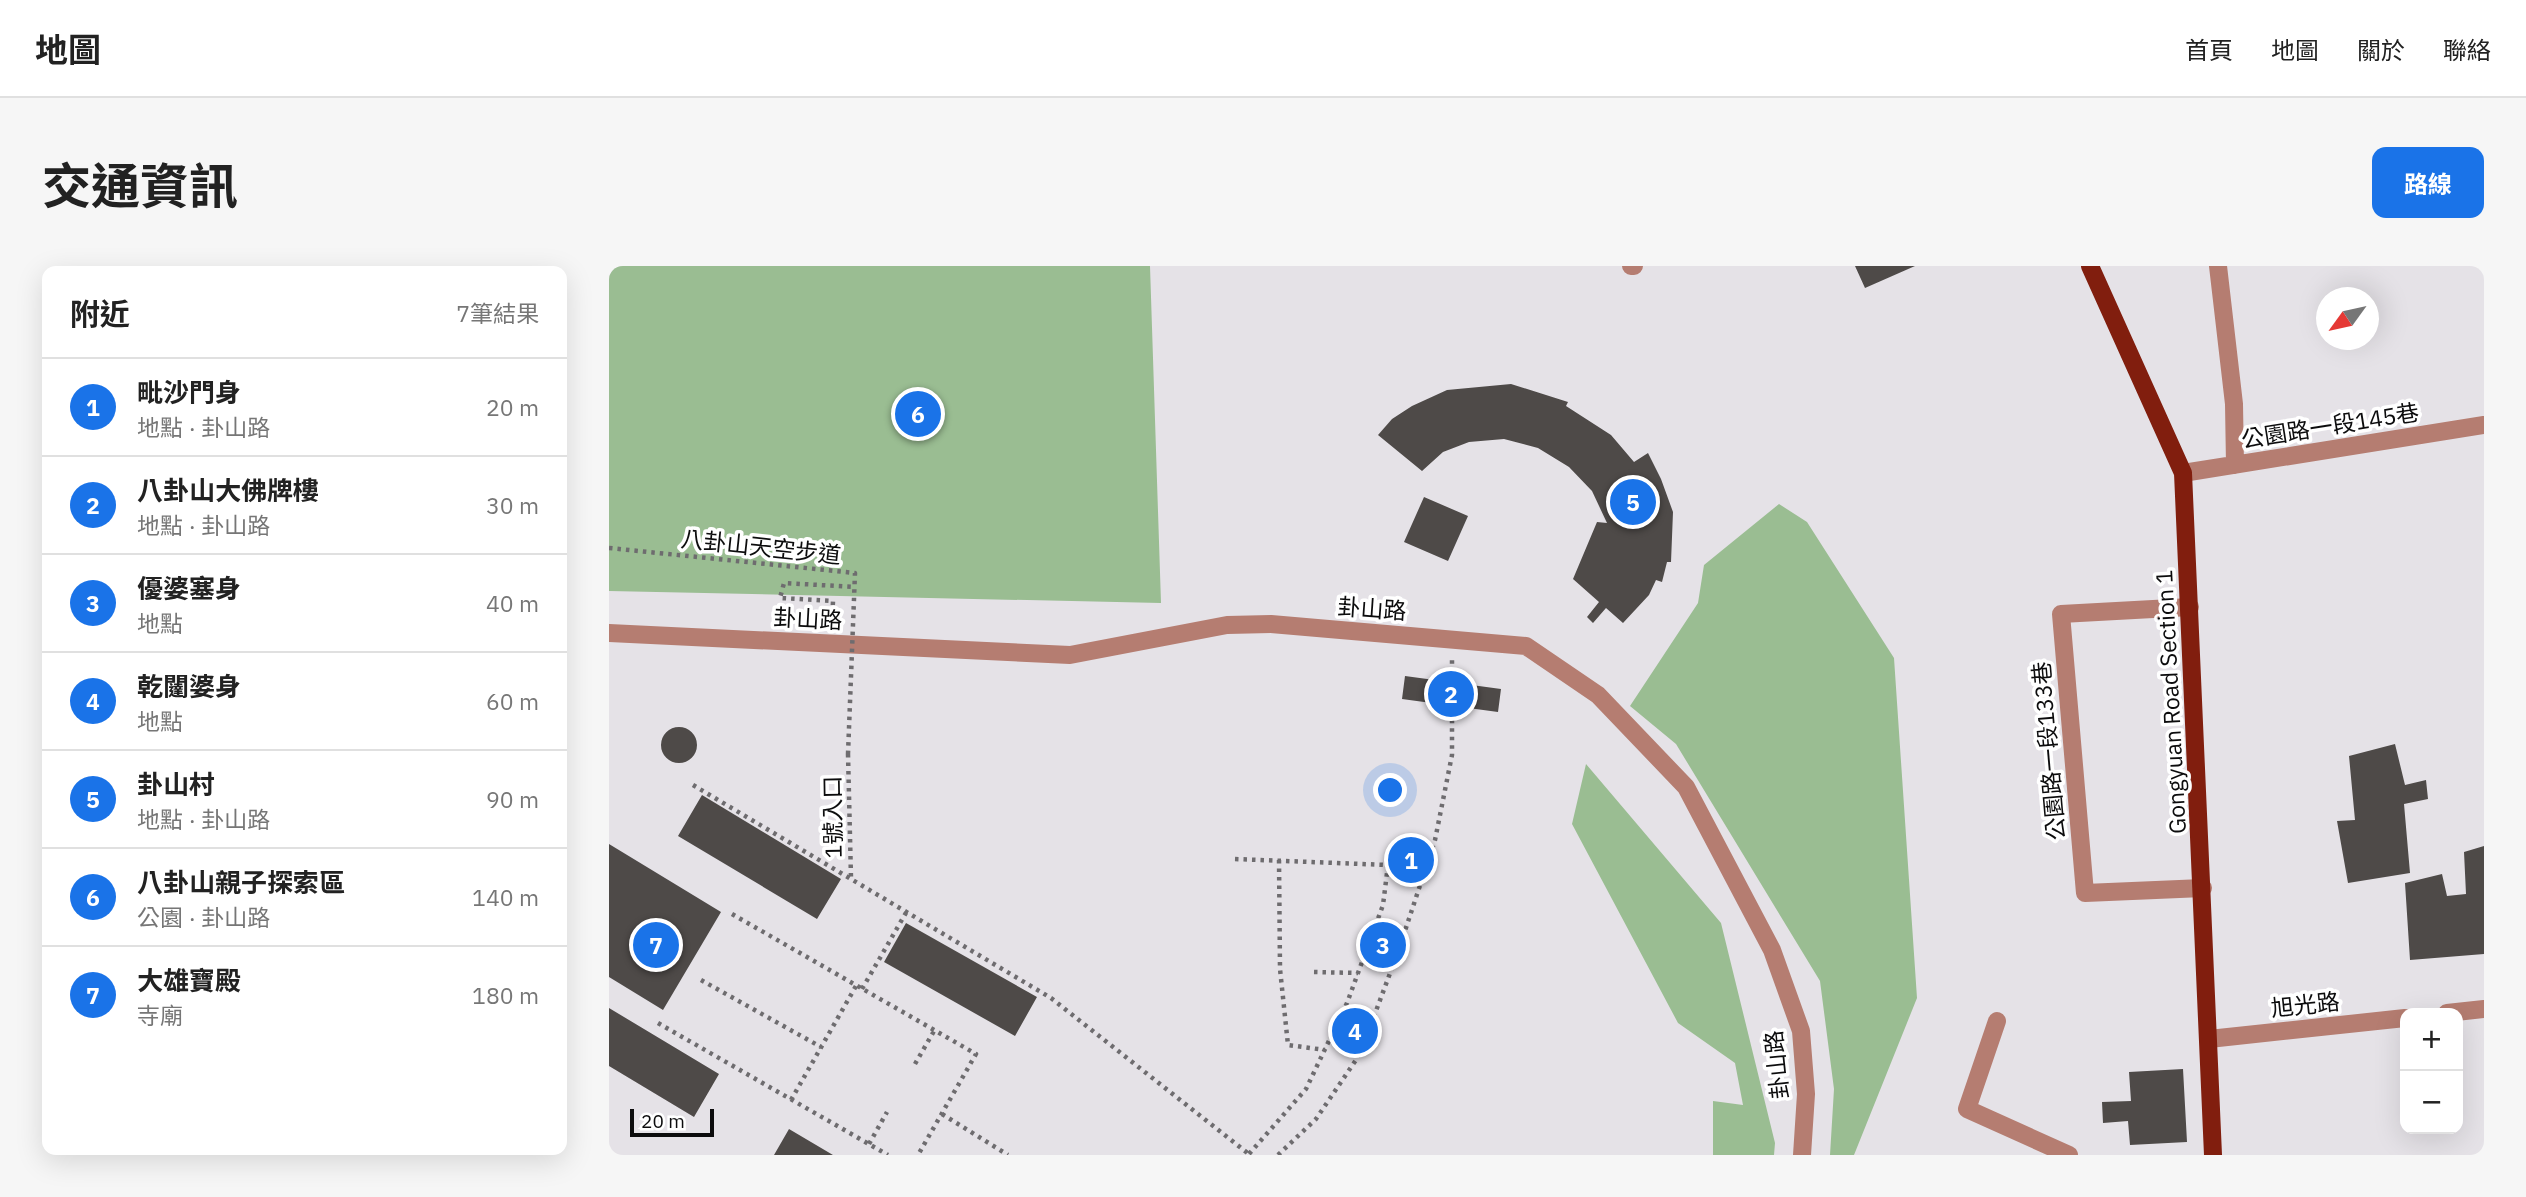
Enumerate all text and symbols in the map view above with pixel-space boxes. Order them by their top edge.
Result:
text: 地圖 [35,28,101,71]
text: 首頁 [2185,34,2233,66]
text: 地圖 [2271,34,2319,66]
text: 關於 [2357,34,2405,66]
text: 聯絡 [2443,34,2491,66]
button: 路線 [2372,147,2484,218]
text: 交通資訊 [42,154,238,217]
north arrow [2316,287,2379,350]
text: 附近 [70,294,130,333]
text: 7筆結果 [456,298,539,328]
text: 毗沙門身 [137,375,241,409]
pin: 6 [895,388,941,440]
text: 1 [86,392,100,422]
text: 20 m [486,392,539,422]
street label: 公園路一段145巷 [2239,396,2421,454]
text: 地點 · 卦山路 [137,412,270,442]
text: 八卦山大佛牌樓 [137,473,319,507]
pin: 5 [1610,476,1656,528]
text: 2 [86,490,100,520]
text: 30 m [486,490,539,520]
text: 地點 · 卦山路 [137,510,270,540]
street label: 八卦山天空步道 [679,523,843,569]
street label: Gongyuan Road Section 1 [2148,569,2192,835]
text: 優婆塞身 [137,571,241,605]
text: 3 [86,588,100,618]
text: 40 m [486,588,539,618]
street label: 卦山路 [1337,591,1407,625]
street label: 卦山路 [773,601,843,635]
text: 地點 [137,608,183,638]
street label: 公園路一段133巷 [2025,660,2071,842]
pin: 2 [1428,668,1474,720]
text: 乾闥婆身 [137,669,241,703]
text: 4 [86,686,100,716]
text: 60 m [486,686,539,716]
text: 地點 [137,706,183,736]
text: 卦山村 [137,767,215,801]
your location [1373,773,1407,807]
street label: 1號入口 [816,775,848,859]
text: 5 [86,784,100,814]
text: 90 m [486,784,539,814]
text: 地點 · 卦山路 [137,804,270,834]
pin: 1 [1388,834,1434,886]
text: 八卦山親子探索區 [137,865,345,899]
text: 6 [86,882,100,912]
text: 140 m [472,882,539,912]
text: 公園 · 卦山路 [137,902,270,932]
pin: 7 [633,919,679,971]
pin: 3 [1360,919,1406,971]
text: 大雄寶殿 [137,963,241,997]
text: 7 [86,980,100,1010]
text: 180 m [472,980,539,1010]
street label: 旭光路 [2269,985,2341,1023]
text: 寺廟 [137,1000,183,1030]
pin: 4 [1332,1005,1378,1057]
map controls [2400,1008,2463,1134]
button: + [2400,1008,2463,1071]
street label: 卦山路 [1757,1029,1795,1101]
button: − [2400,1071,2463,1134]
scale bar [630,1106,714,1138]
text: 20 m [641,1109,685,1133]

